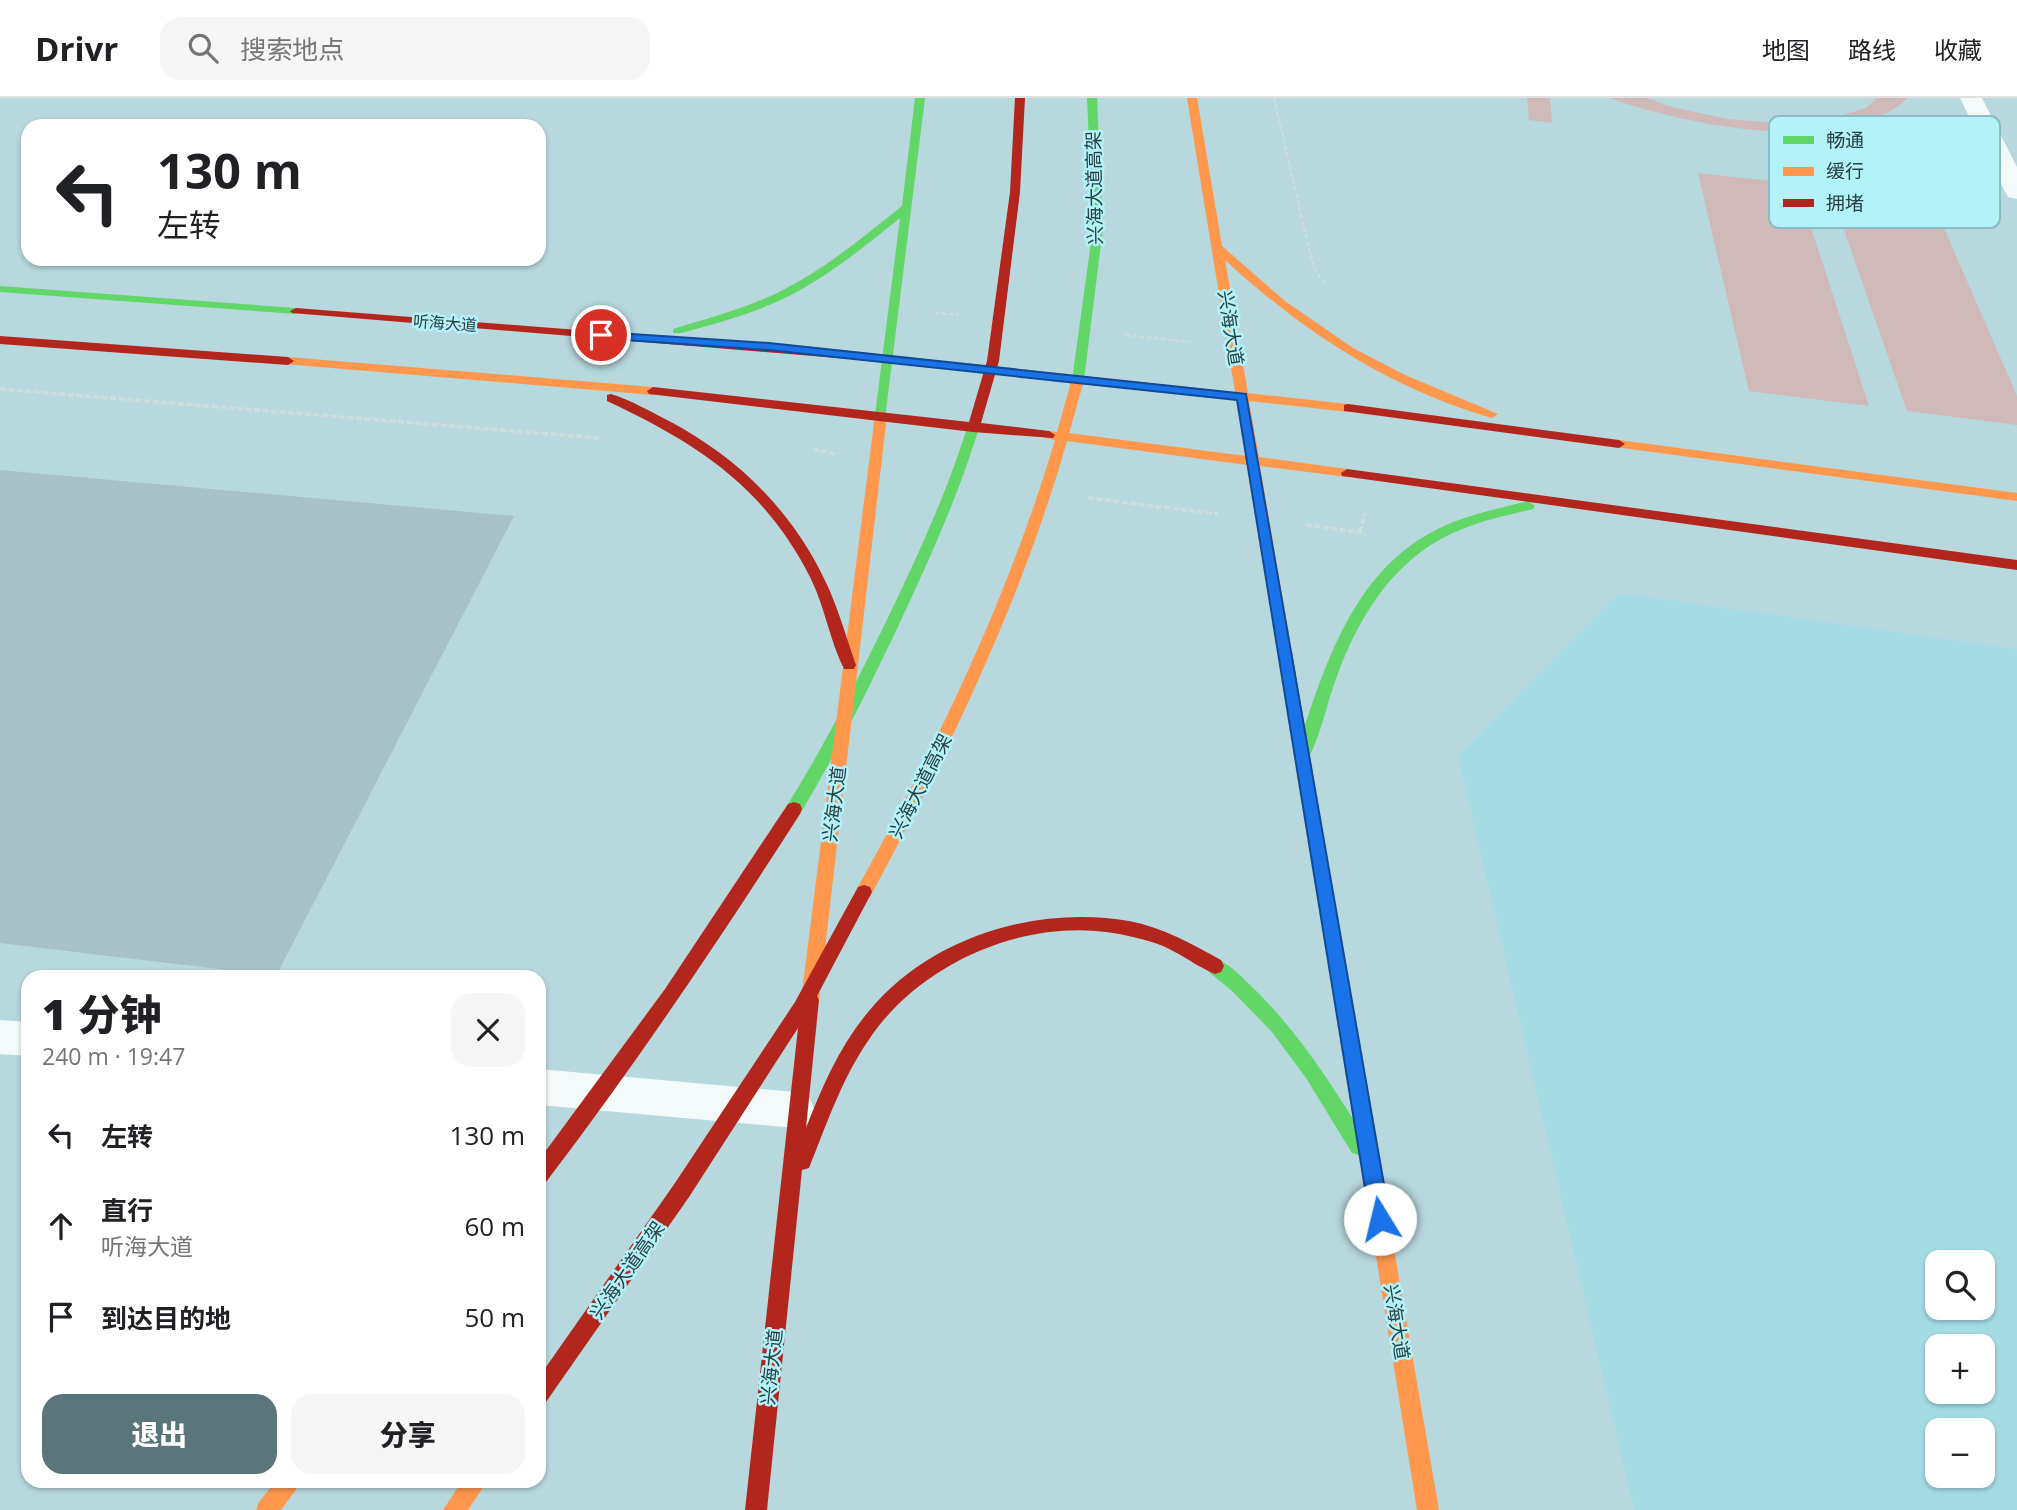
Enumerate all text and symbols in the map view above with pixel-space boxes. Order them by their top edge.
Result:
search box [160,17,650,80]
text: Drivr [35,26,118,71]
icon: search [184,29,222,67]
text: 搜索地点 [240,31,344,67]
text: 地图 [1762,33,1810,66]
text: 路线 [1848,33,1896,66]
text: 收藏 [1934,33,1982,66]
legend [1769,116,2000,228]
text: 畅通 [1826,127,1864,153]
street label: 兴海大道高架 [1080,131,1108,245]
text: 130 m [157,137,302,203]
icon: left [42,147,133,238]
text: 缓行 [1826,158,1864,184]
text: 拥堵 [1826,190,1864,216]
text: 左转 [157,203,221,246]
street label: 兴海大道 [1212,288,1250,368]
pin [571,305,631,365]
street label: 听海大道 [412,310,478,336]
icon: arrive [582,316,620,354]
street label: 兴海大道高架 [883,729,957,843]
street label: 兴海大道 [816,765,852,843]
text: 1 分钟 [42,985,162,1042]
button: close [451,993,525,1067]
text: 240 m · 19:47 [42,1040,185,1072]
icon: left [42,1116,80,1154]
text: 130 m [450,1117,525,1153]
text: 左转 [101,1118,153,1154]
position arrow [1343,1182,1417,1256]
text: 直行 [101,1192,153,1228]
icon: ahead [42,1207,80,1245]
text: 60 m [464,1208,525,1244]
street label: 兴海大道高架 [584,1216,670,1324]
text: 听海大道 [101,1230,193,1262]
map controls [1925,1250,1995,1488]
button: search [1925,1250,1995,1320]
street label: 兴海大道 [1378,1282,1416,1362]
icon: arrive [42,1298,80,1336]
text: 50 m [464,1299,525,1335]
text: 到达目的地 [101,1300,231,1336]
street label: 兴海大道 [754,1328,788,1406]
button: + [1925,1334,1995,1404]
button: 退出 [42,1394,277,1474]
button: 分享 [291,1394,525,1474]
button: − [1925,1418,1995,1488]

